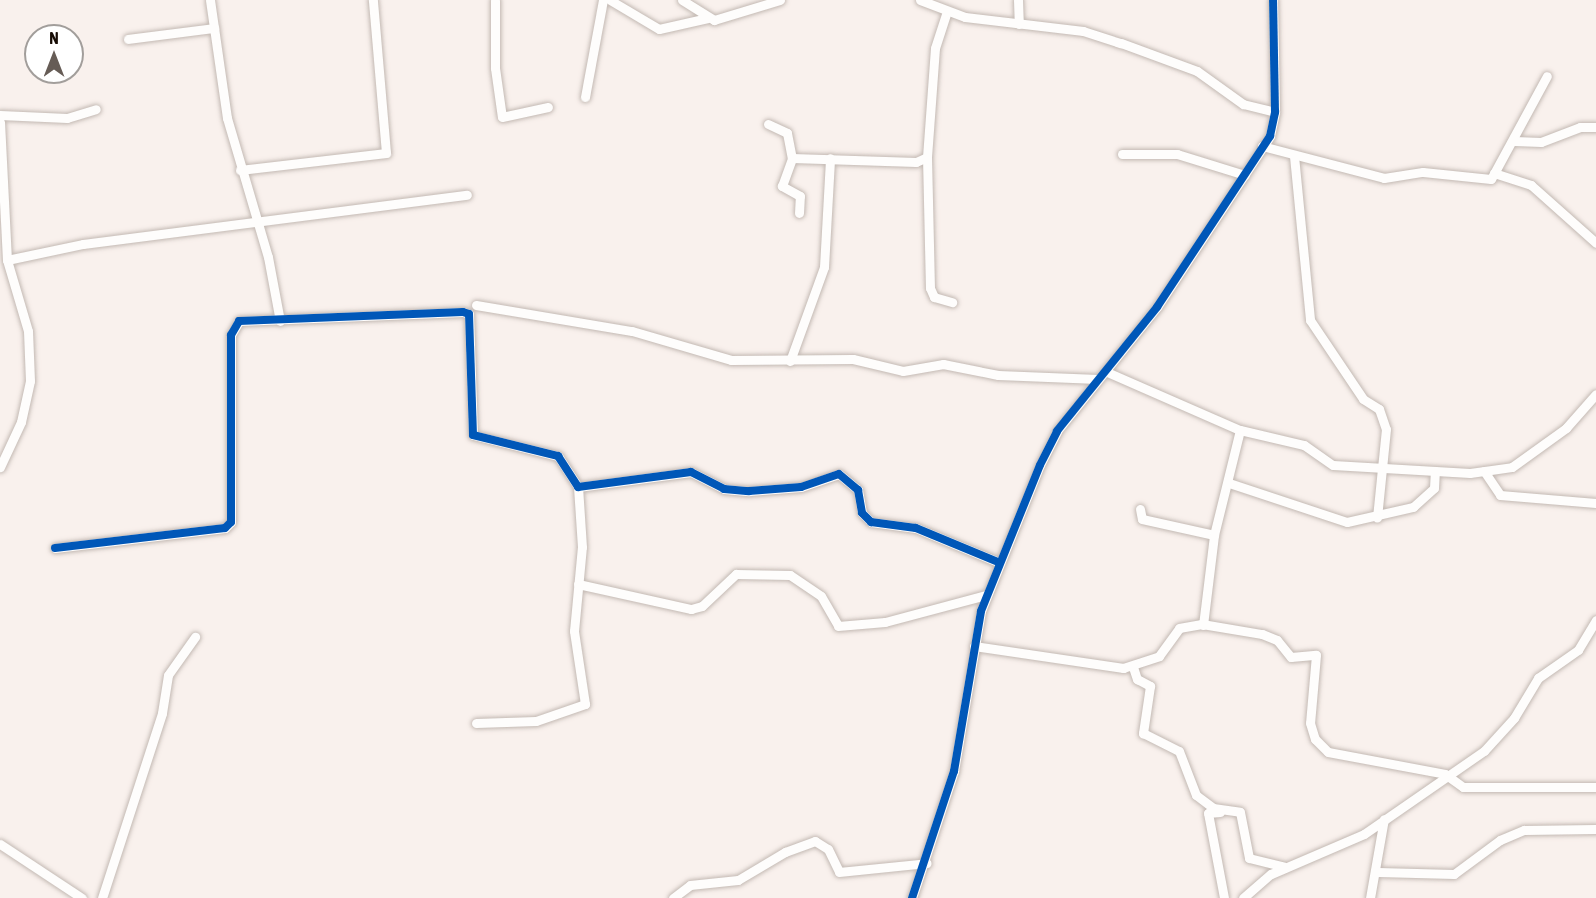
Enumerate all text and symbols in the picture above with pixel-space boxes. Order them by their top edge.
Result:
north arrow [24,24,84,84]
text: N [49,29,59,47]

